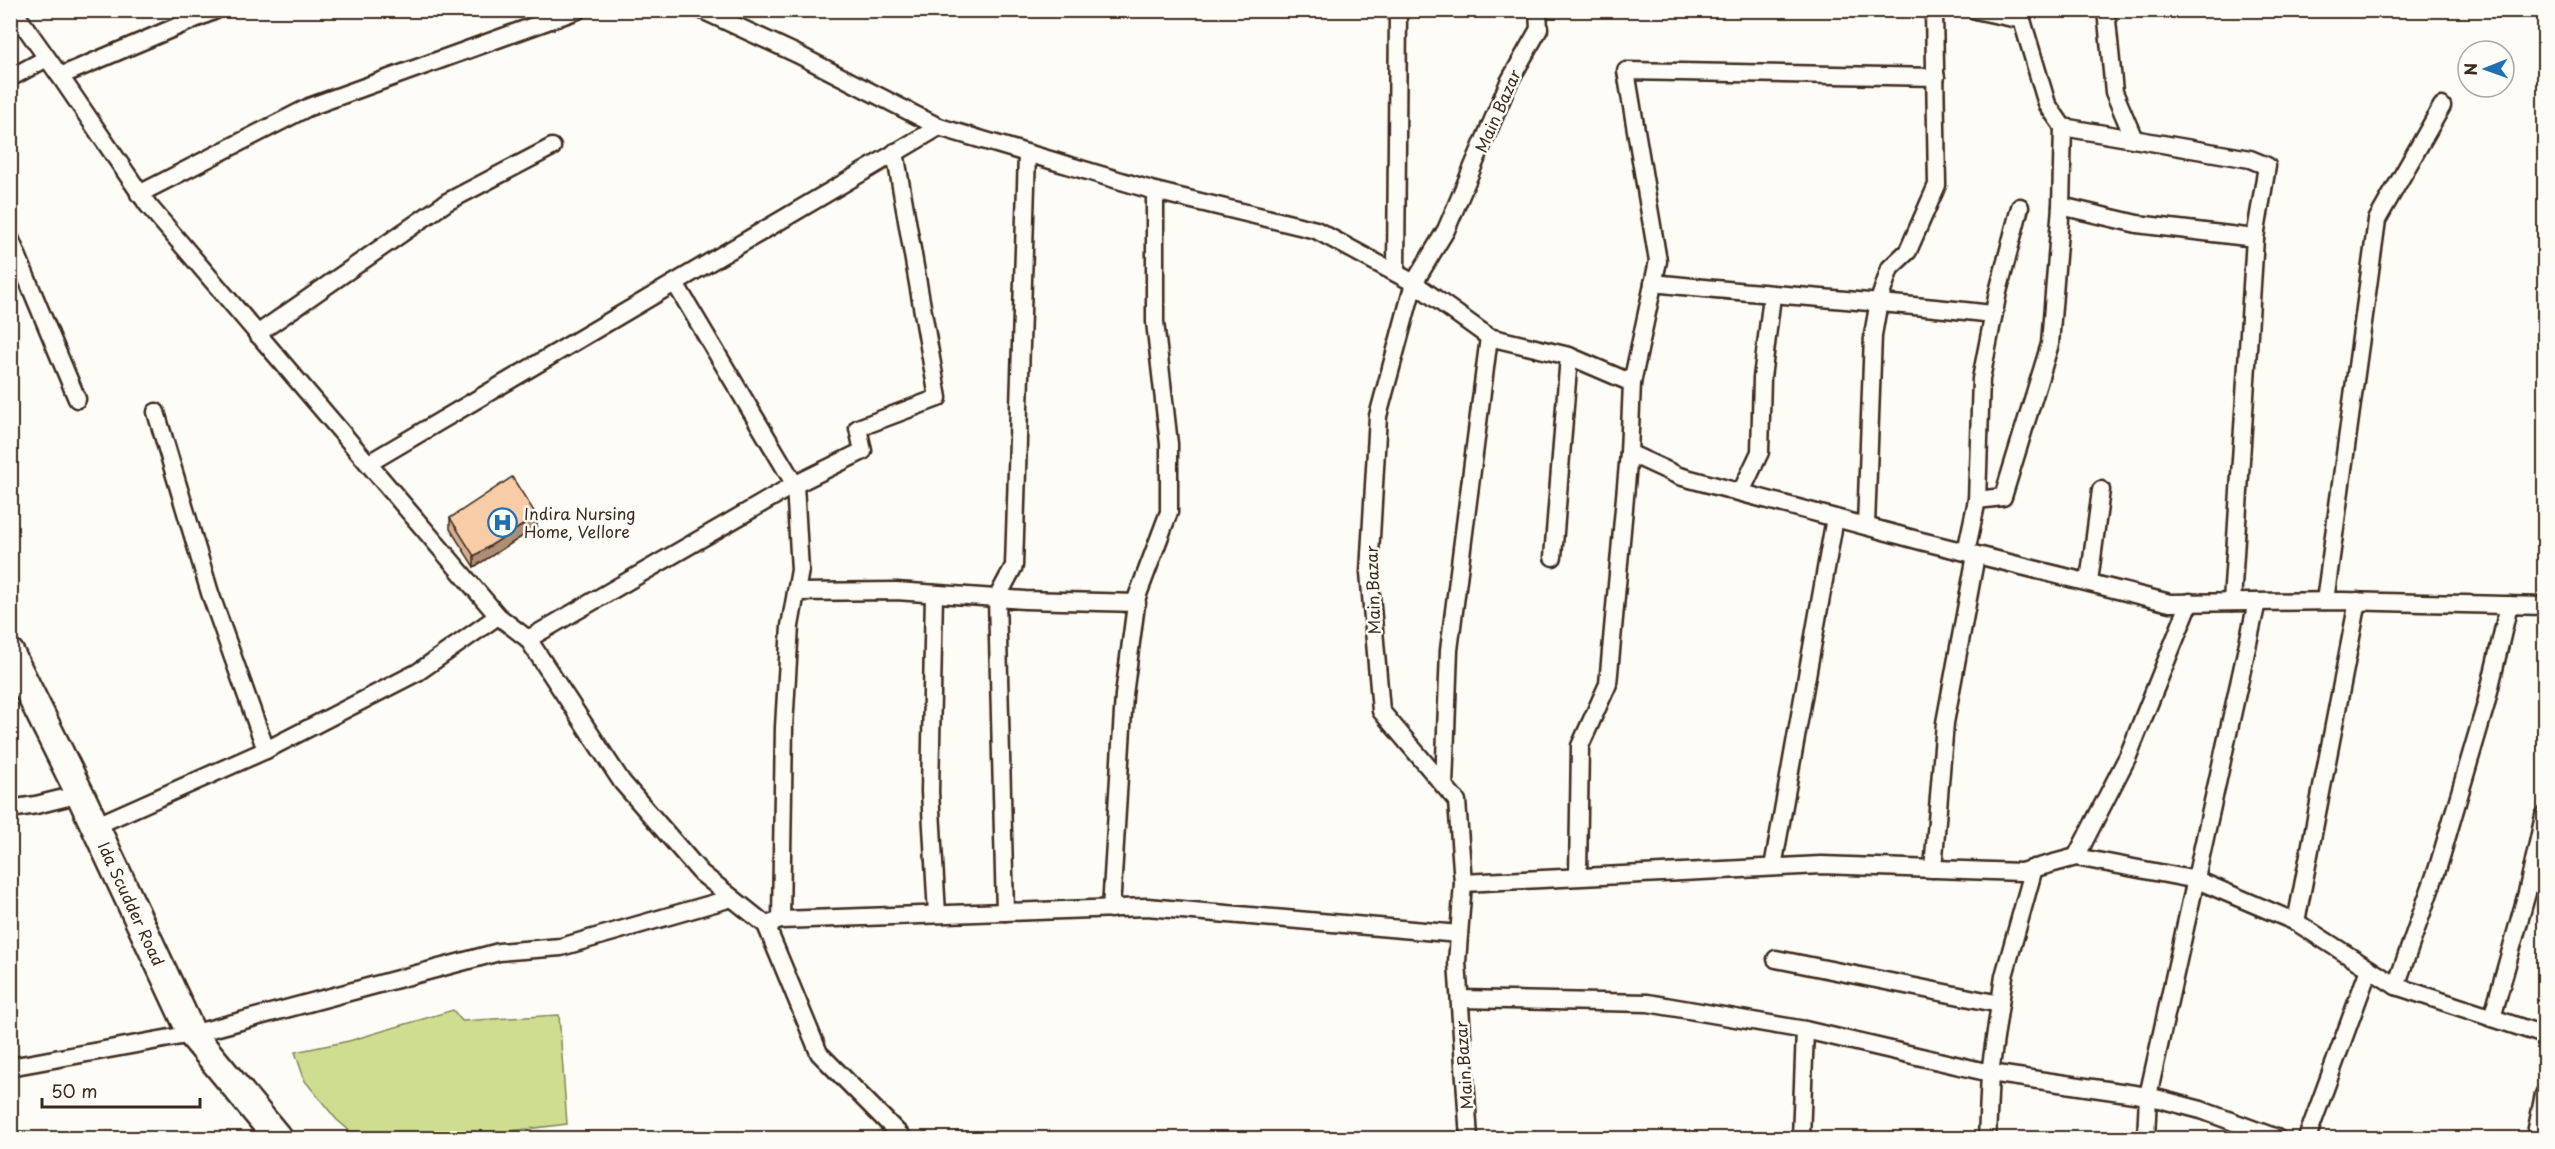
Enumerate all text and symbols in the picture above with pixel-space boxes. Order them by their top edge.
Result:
north arrow [2456,39,2516,99]
text: N [2458,63,2482,76]
street label: Main Bazar [1468,64,1526,156]
place label: Indira Nursing Home, Vellore [524,501,636,543]
hospital icon: Indira Nursing Home, Vellore [487,507,519,539]
street label: Main Bazar [1358,544,1386,635]
street label: Ida Scudder Road [93,838,171,970]
street label: Main Bazar [1448,1019,1478,1110]
scale bar [42,1071,200,1109]
text: 50 m [51,1077,98,1104]

